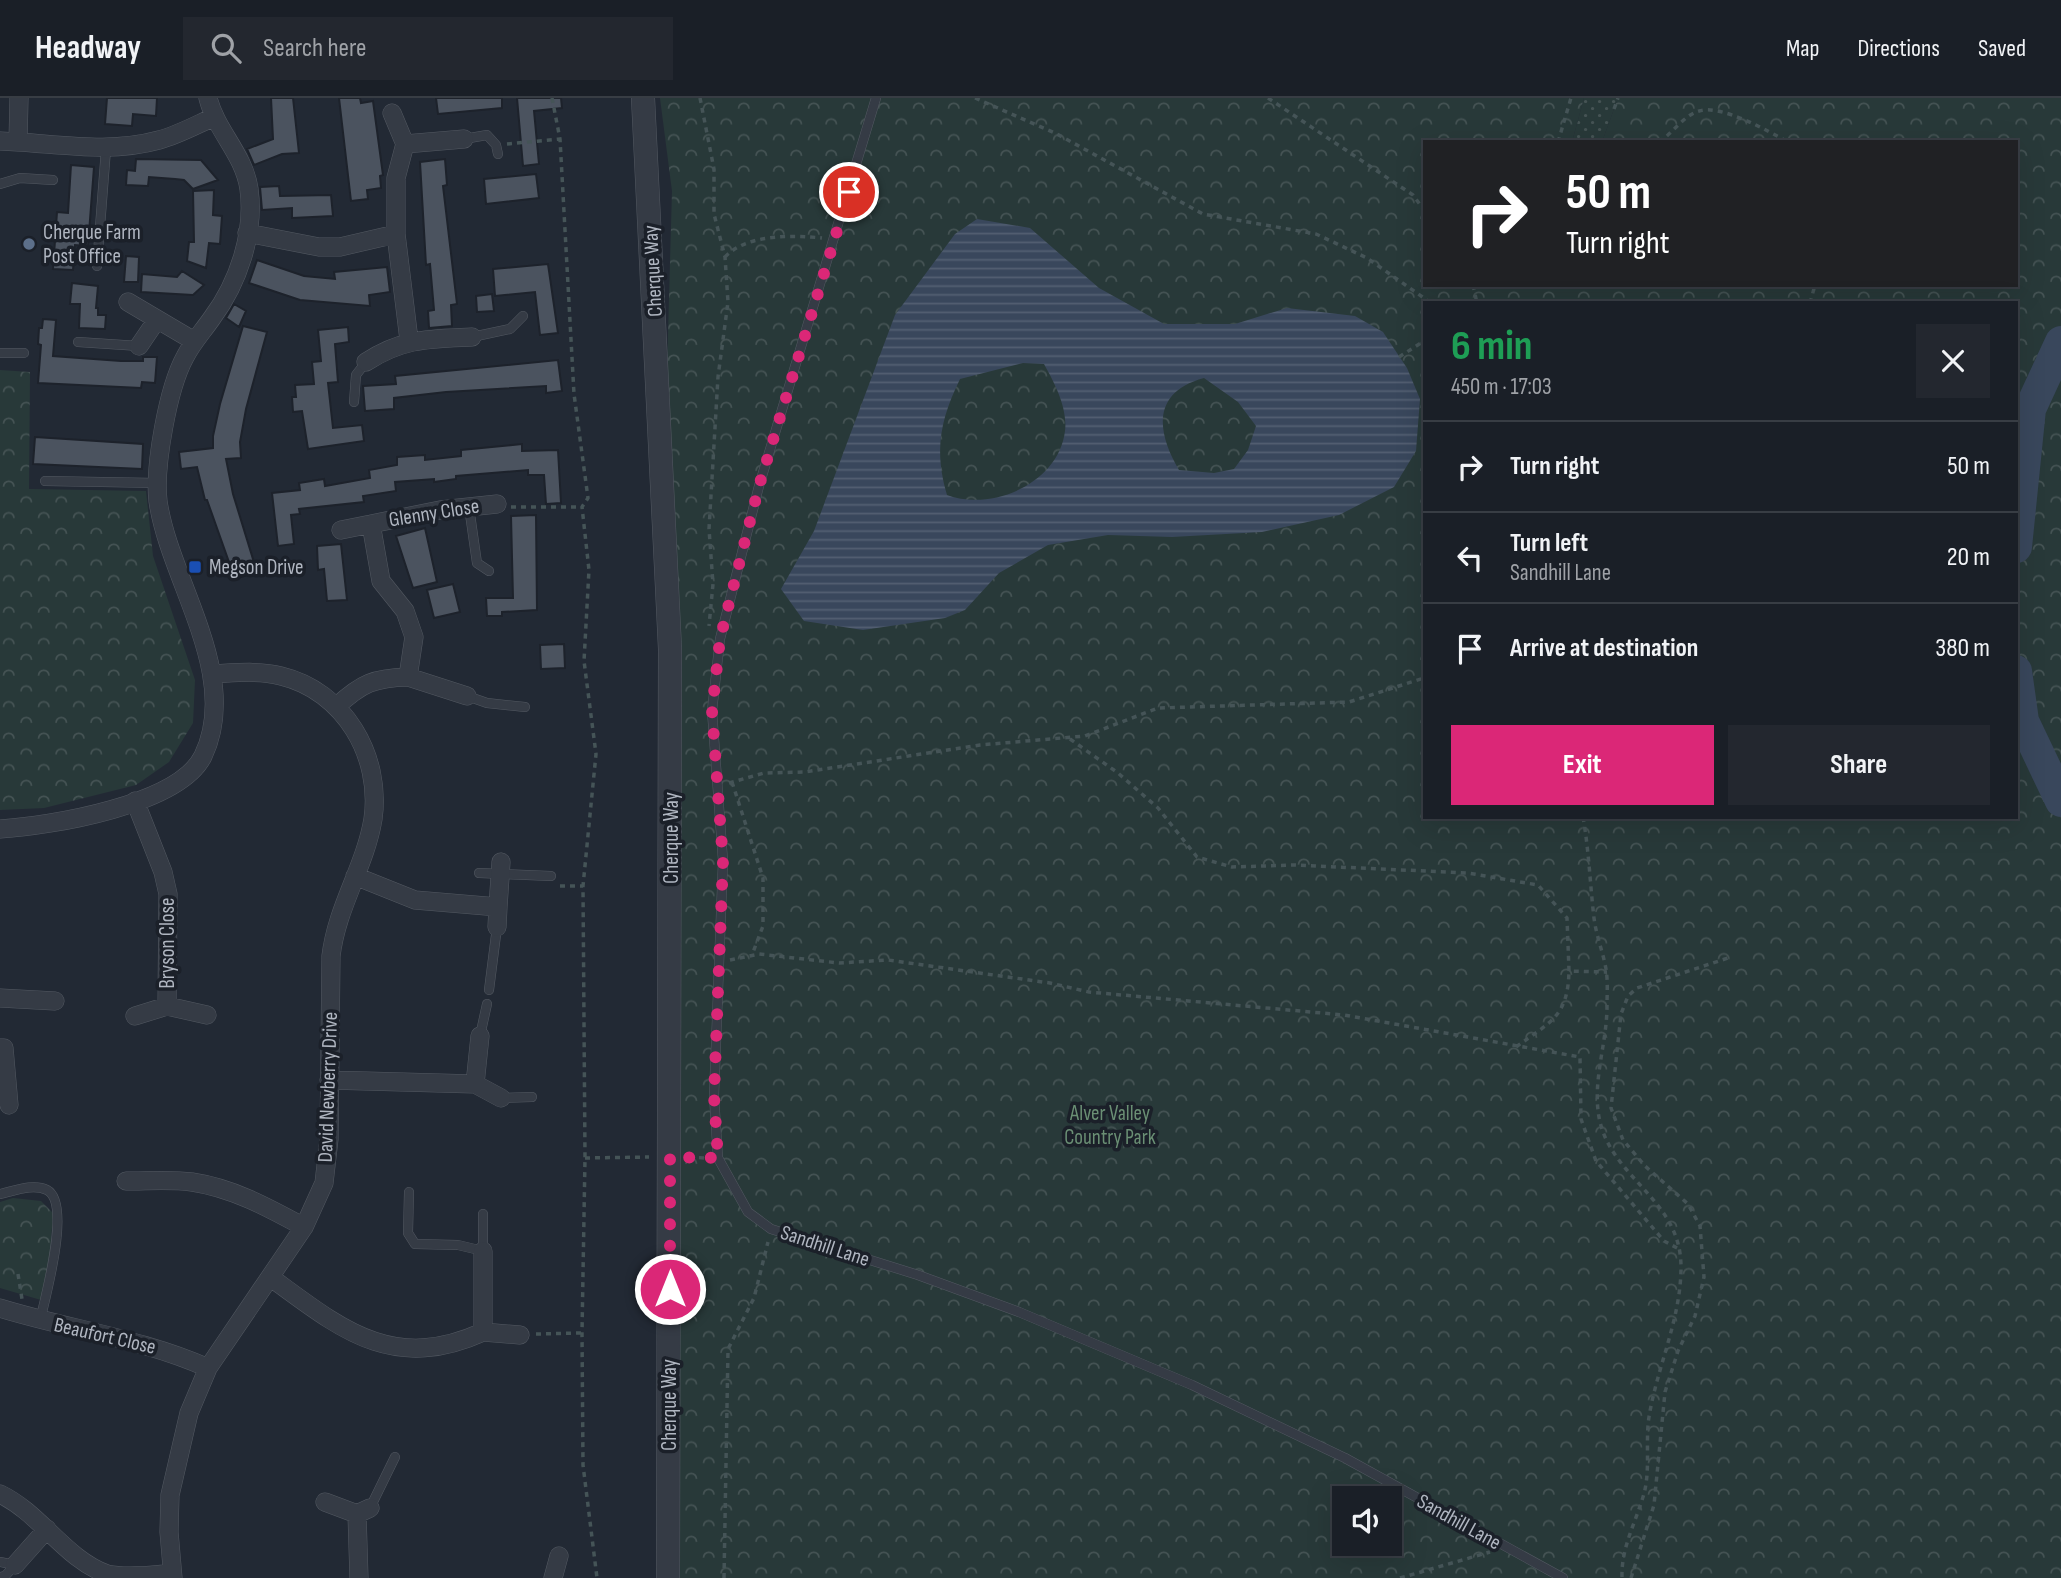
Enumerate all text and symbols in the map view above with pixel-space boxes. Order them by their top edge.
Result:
search box [183,17,673,80]
text: Headway [35,28,141,68]
icon: search [207,29,245,67]
text: Search here [263,33,366,64]
text: Map [1786,34,1819,63]
text: Directions [1857,34,1940,63]
text: Saved [1978,34,2026,63]
pin [819,162,879,222]
text: 50 m [1566,164,1651,223]
icon: right [1451,168,1542,259]
icon: arrive [830,173,868,211]
place label: Cherque Farm Post Office [43,220,141,269]
text: Turn right [1566,224,1670,263]
street label: Cherque Way [638,225,668,317]
marker: Cherque Farm Post Office [21,236,37,252]
text: 6 min [1451,321,1532,372]
button: close [1916,324,1990,398]
text: 450 m · 17:03 [1451,373,1552,401]
icon: right [1451,448,1489,486]
text: Turn right [1510,451,1599,482]
text: 50 m [1947,451,1990,482]
street label: Glenny Close [387,494,481,532]
text: Turn left [1510,528,1588,559]
icon: left [1451,539,1489,577]
text: 20 m [1947,542,1990,573]
place label: Megson Drive [209,555,304,580]
marker: Megson Drive [187,559,203,575]
text: Sandhill Lane [1510,559,1611,587]
icon: arrive [1451,630,1489,668]
text: Arrive at destination [1510,633,1698,664]
text: 380 m [1935,633,1990,664]
button: Exit [1451,725,1714,805]
button: Share [1728,725,1990,805]
street label: Cherque Way [659,792,684,884]
street label: Bryson Close [155,897,180,989]
street label: David Newberry Drive [313,1011,343,1163]
park label: Alver Valley Country Park [1064,1101,1156,1150]
street label: Sandhill Lane [777,1220,873,1272]
position arrow [633,1252,707,1326]
street label: Beaufort Close [52,1312,158,1360]
street label: Cherque Way [657,1359,682,1451]
map controls [1332,1486,1402,1556]
button: sound [1332,1486,1402,1556]
street label: Sandhill Lane [1413,1489,1505,1555]

